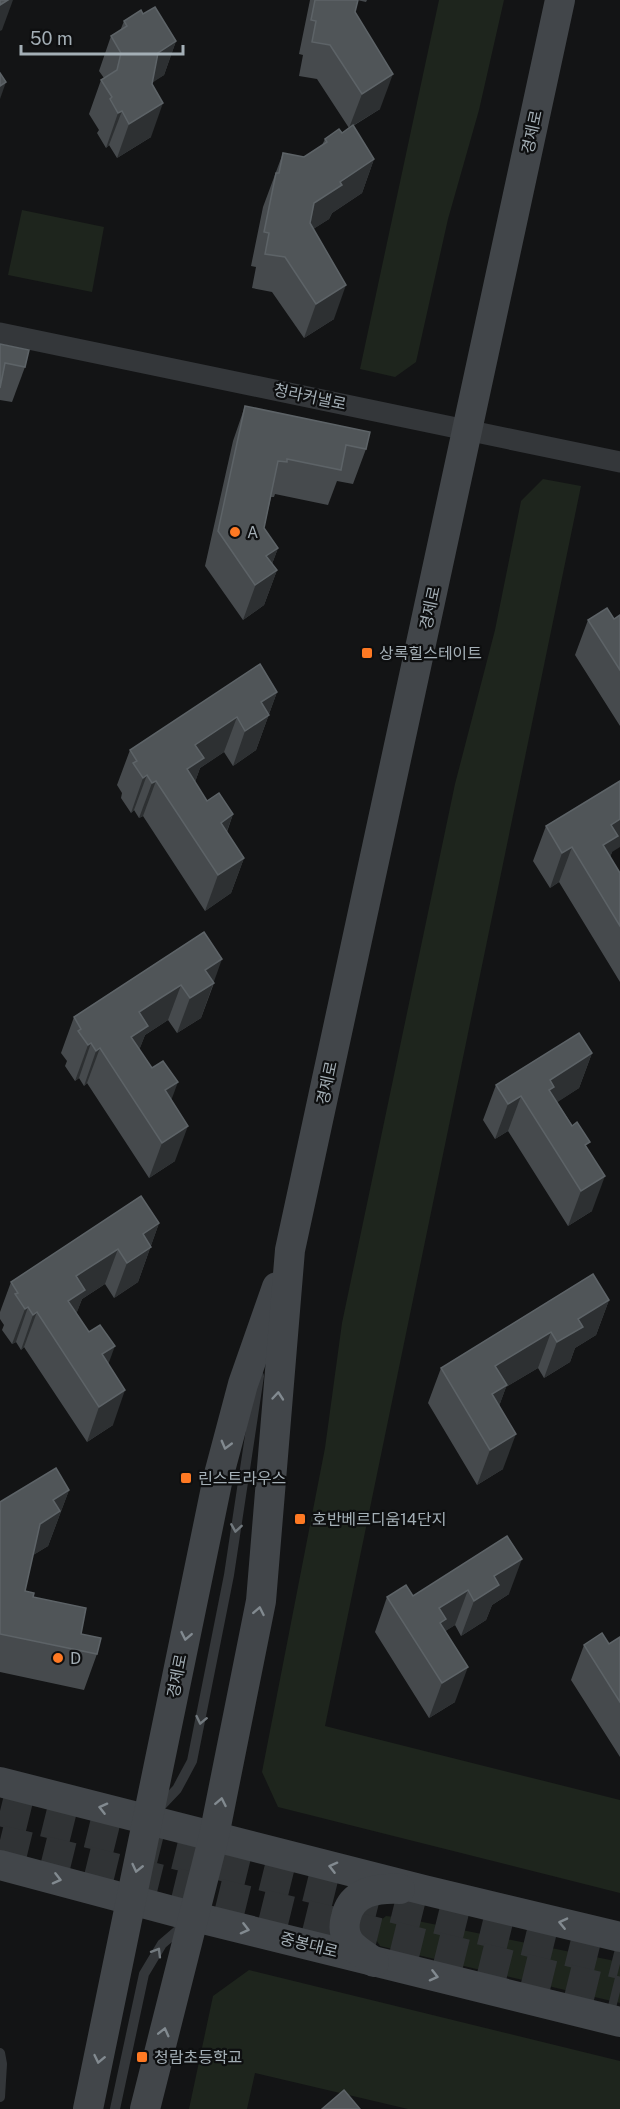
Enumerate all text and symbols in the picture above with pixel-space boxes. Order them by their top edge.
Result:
scale bar [21,18,183,56]
text: 50 m [30,28,73,49]
street label: 경제로 [518,108,546,156]
street label: 청라커낼로 [272,380,348,414]
place label: A [247,523,258,542]
marker: A [228,525,242,539]
street label: 경제로 [416,584,444,632]
place label: 상록힐스테이트 [379,644,482,663]
marker: 상록힐스테이트 [360,646,374,660]
street label: 경제로 [313,1059,341,1107]
one-way arrow [271,1391,284,1400]
one-way arrow [221,1440,234,1450]
place label: 린스트라우스 [198,1469,286,1488]
marker: 린스트라우스 [179,1471,193,1485]
place label: 호반베르디움14단지 [312,1510,446,1529]
marker: 호반베르디움14단지 [293,1512,307,1526]
one-way arrow [230,1524,242,1533]
one-way arrow [252,1606,265,1616]
one-way arrow [180,1631,193,1641]
place label: D [70,1649,81,1668]
marker: D [51,1651,65,1665]
street label: 경제로 [163,1652,191,1699]
one-way arrow [195,1715,208,1725]
one-way arrow [214,1797,227,1807]
one-way arrow [99,1802,109,1815]
one-way arrow [328,1861,338,1874]
one-way arrow [132,1863,145,1873]
one-way arrow [52,1871,62,1884]
one-way arrow [558,1918,568,1931]
one-way arrow [240,1922,250,1935]
street label: 중봉대로 [278,1929,340,1961]
one-way arrow [150,1948,162,1958]
one-way arrow [429,1969,439,1982]
one-way arrow [157,2027,170,2037]
place label: 청람초등학교 [154,2048,242,2067]
marker: 청람초등학교 [135,2050,149,2064]
one-way arrow [93,2054,106,2064]

